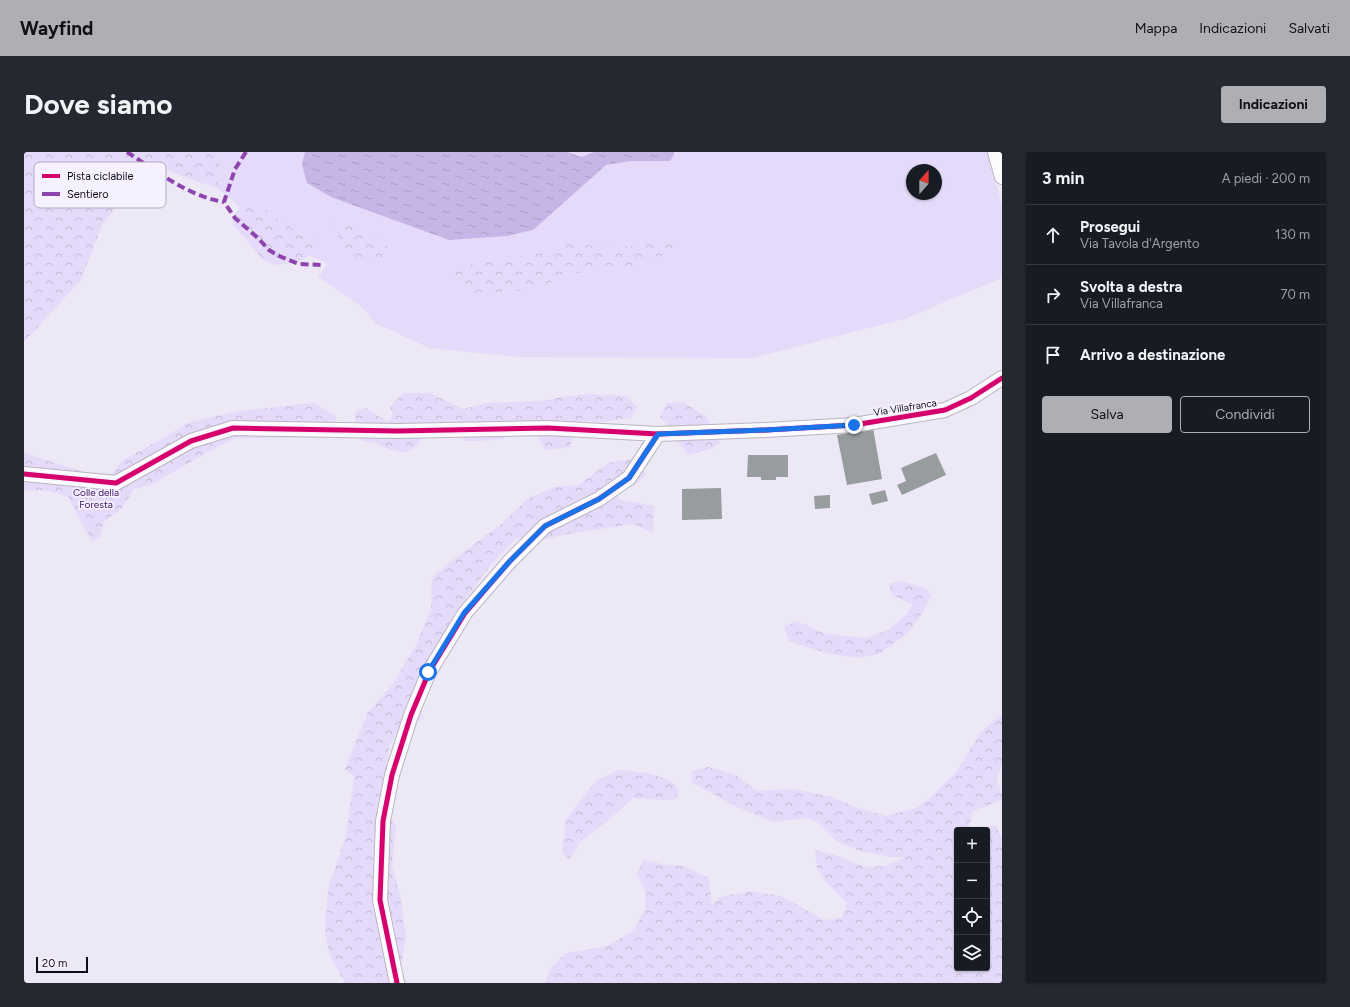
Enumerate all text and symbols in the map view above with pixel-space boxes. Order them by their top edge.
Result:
text: Wayfind [20,17,93,40]
text: Mappa [1135,20,1177,37]
text: Indicazioni [1199,20,1266,37]
text: Salvati [1288,20,1330,37]
button: Indicazioni [1221,86,1326,123]
text: Dove siamo [24,87,173,121]
legend [34,162,166,208]
north arrow [906,164,942,200]
text: 3 min [1042,168,1084,188]
text: Pista ciclabile [67,170,133,183]
text: A piedi · 200 m [1222,171,1310,186]
text: Sentiero [67,188,109,201]
text: Prosegui [1080,218,1140,236]
icon: ahead [1042,224,1064,246]
text: 130 m [1275,227,1310,242]
text: Via Tavola d'Argento [1080,236,1199,251]
text: Svolta a destra [1080,278,1183,296]
icon: right [1042,284,1064,306]
text: 70 m [1280,287,1310,302]
text: Via Villafranca [1080,296,1163,311]
icon: arrive [1042,344,1064,366]
text: Arrivo a destinazione [1080,346,1225,364]
street label: Via Villafranca [873,396,938,419]
button: Salva [1042,396,1172,433]
button: Condividi [1180,396,1310,433]
route end [845,416,863,434]
park label: Colle della Foresta [73,486,119,511]
route start [419,663,437,681]
map controls [954,827,990,971]
button: + [954,827,990,863]
button: − [954,863,990,899]
button: locate [954,899,990,935]
button: layers [954,935,990,971]
scale bar [36,955,88,974]
text: 20 m [42,957,67,970]

